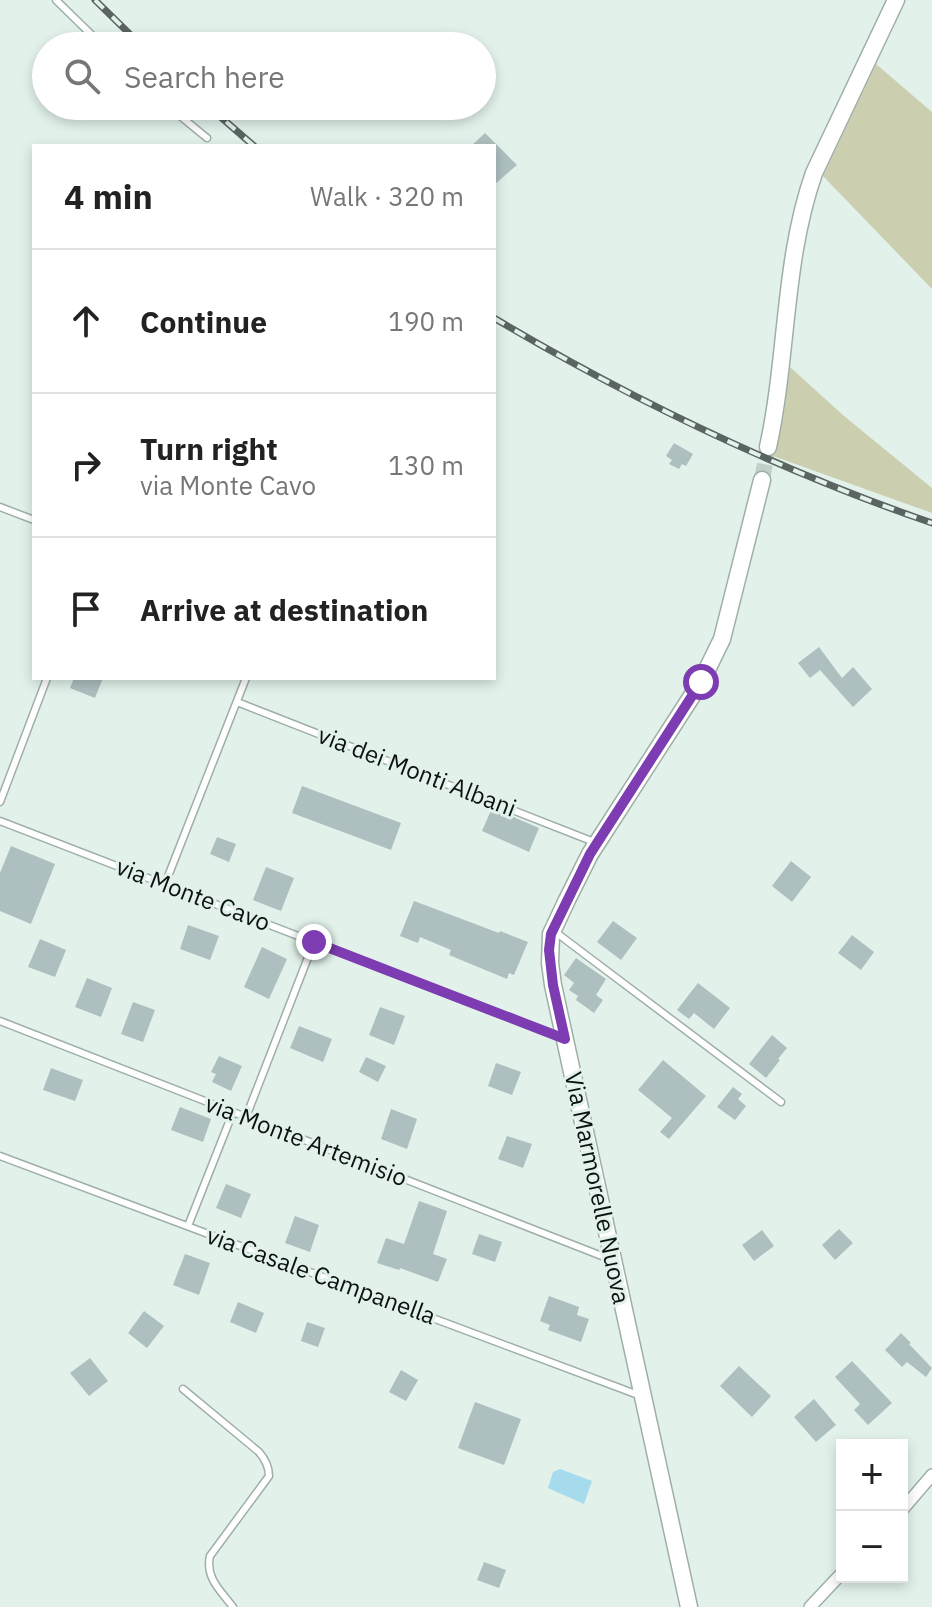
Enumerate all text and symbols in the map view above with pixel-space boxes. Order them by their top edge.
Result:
search box [32,32,496,120]
icon: search [60,54,104,98]
text: Search here [124,57,285,96]
text: 4 min [64,174,153,218]
text: Walk · 320 m [310,179,464,213]
icon: ahead [64,299,108,343]
text: Continue [140,302,267,341]
text: 190 m [388,304,464,338]
text: Turn right [140,429,278,468]
icon: right [64,443,108,487]
text: 130 m [388,448,464,482]
text: via Monte Cavo [140,468,316,502]
icon: arrive [64,587,108,631]
text: Arrive at destination [140,590,428,629]
route start [683,664,719,700]
street label: via dei Monti Albani [314,719,521,824]
street label: via Monte Cavo [112,850,275,938]
route end [296,924,332,960]
street label: Via Marmorelle Nuova [558,1069,638,1307]
street label: via Monte Artemisio [201,1087,412,1193]
street label: via Casale Campanella [202,1219,441,1332]
map controls [836,1439,908,1583]
button: + [836,1439,908,1511]
button: − [836,1511,908,1583]

